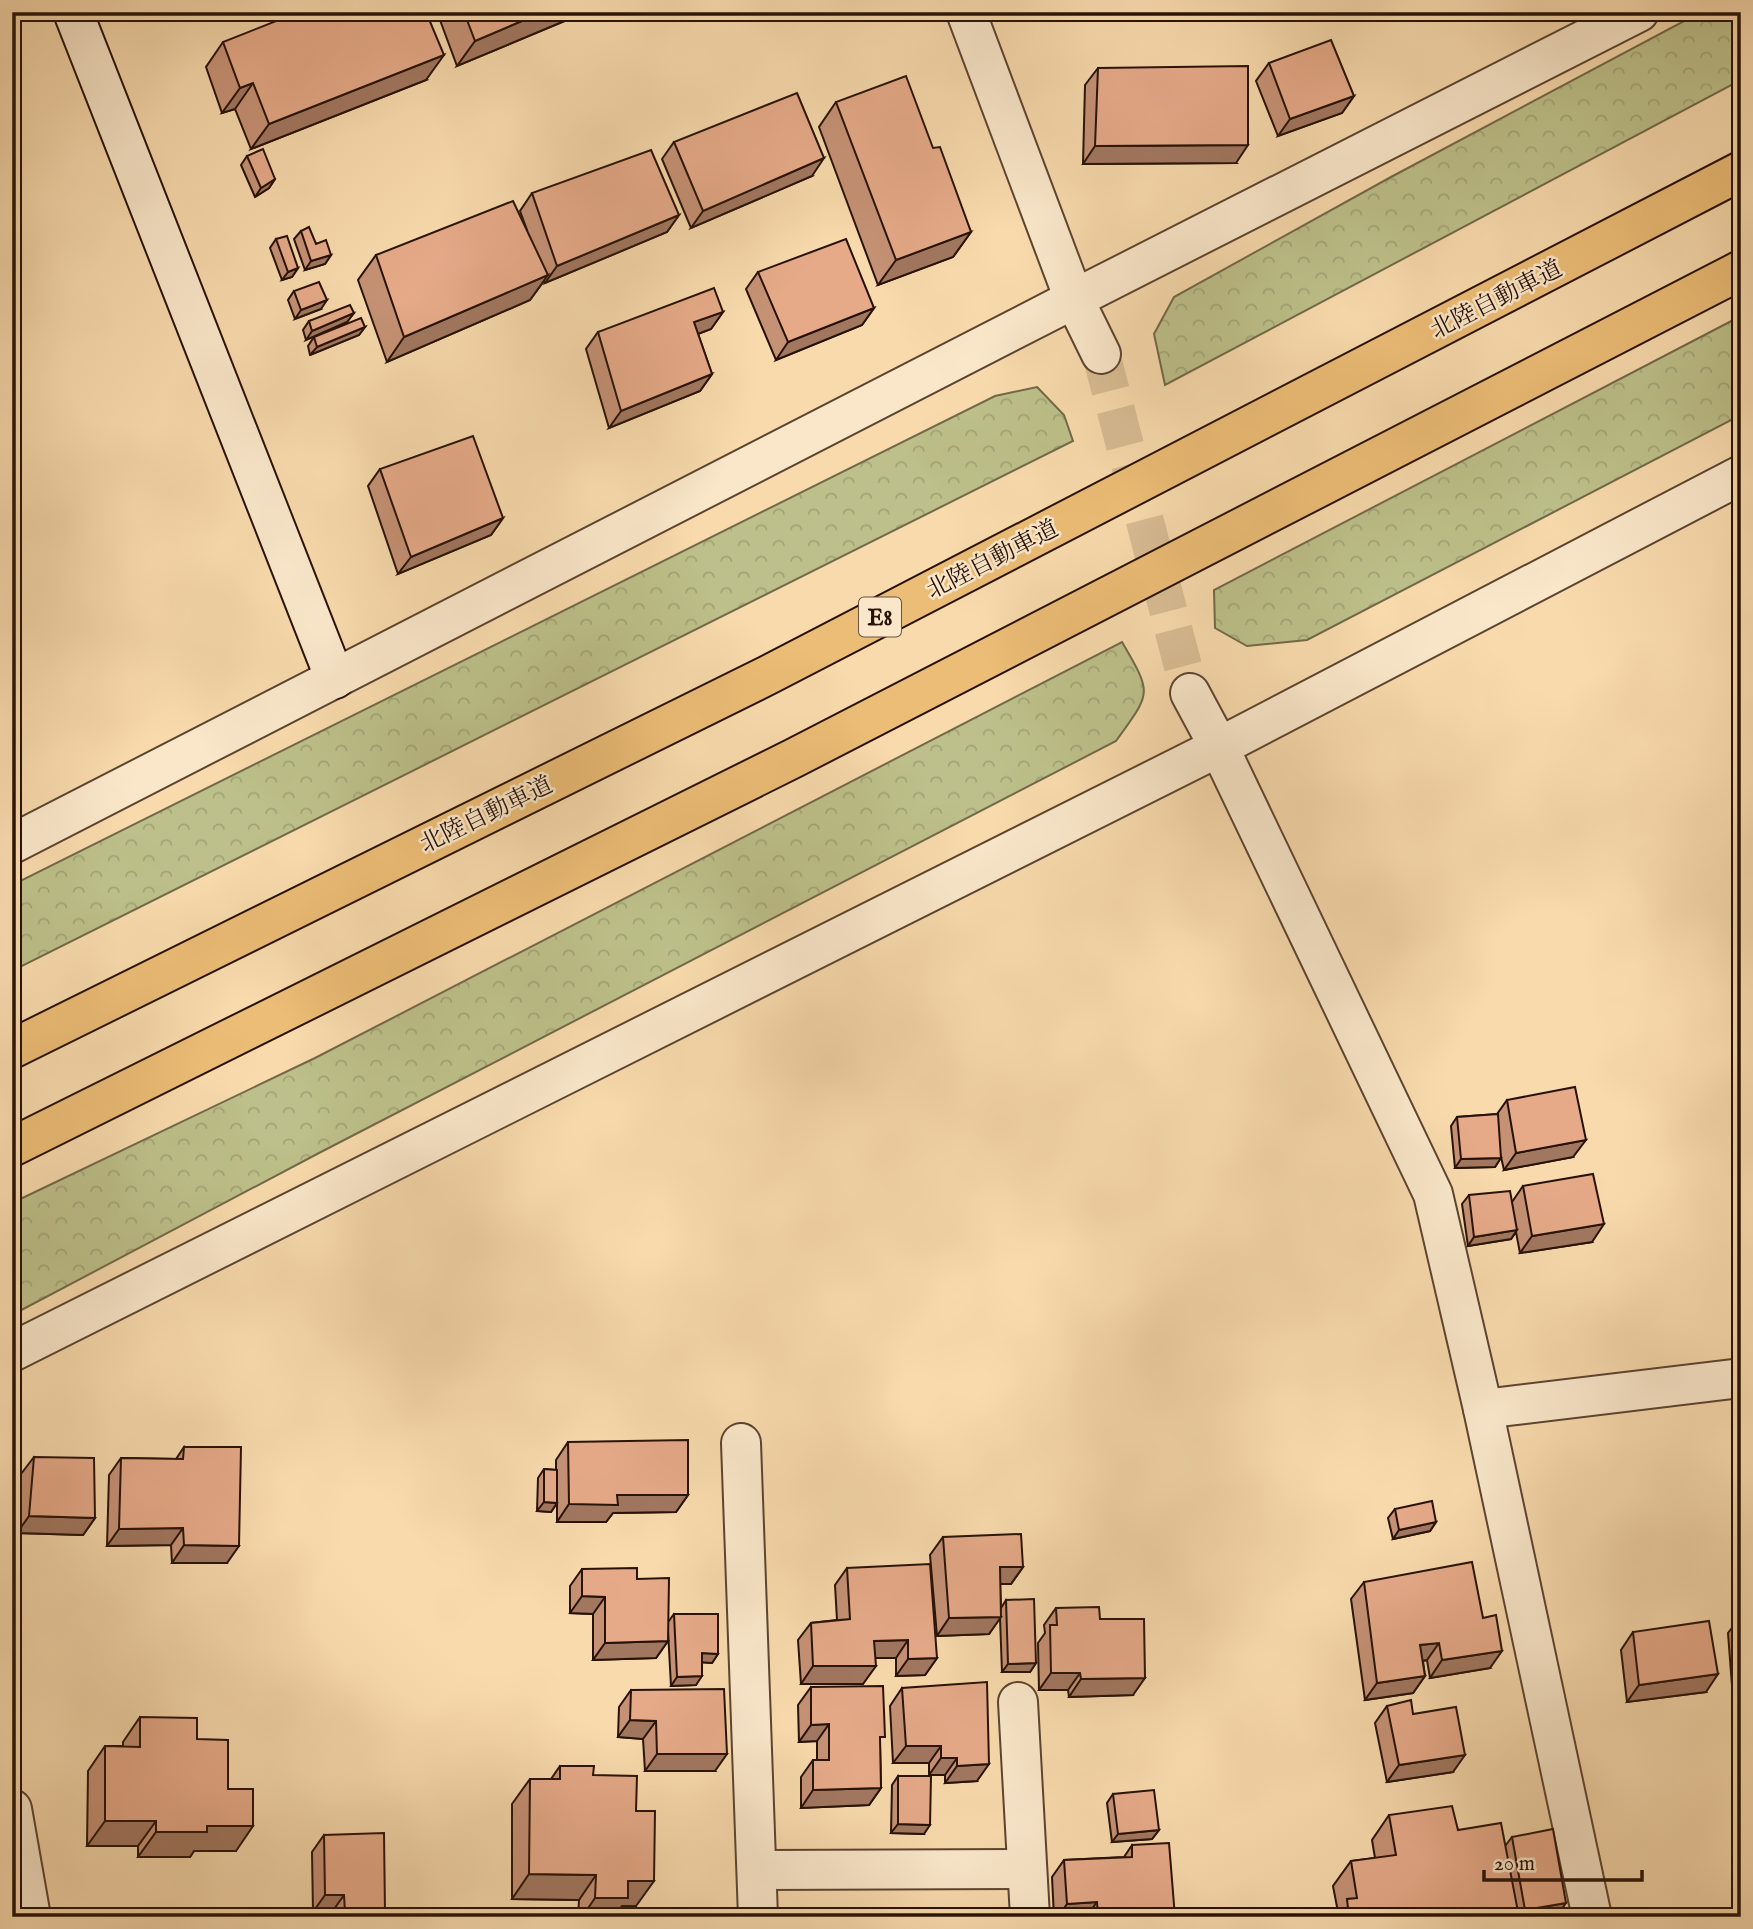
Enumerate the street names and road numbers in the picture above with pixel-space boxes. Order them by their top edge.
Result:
street label: 北陸自動車道 [1425,254,1568,347]
street label: 北陸自動車道 [921,514,1064,607]
road number: E8 [859,597,901,636]
street label: 北陸自動車道 [415,770,558,861]

